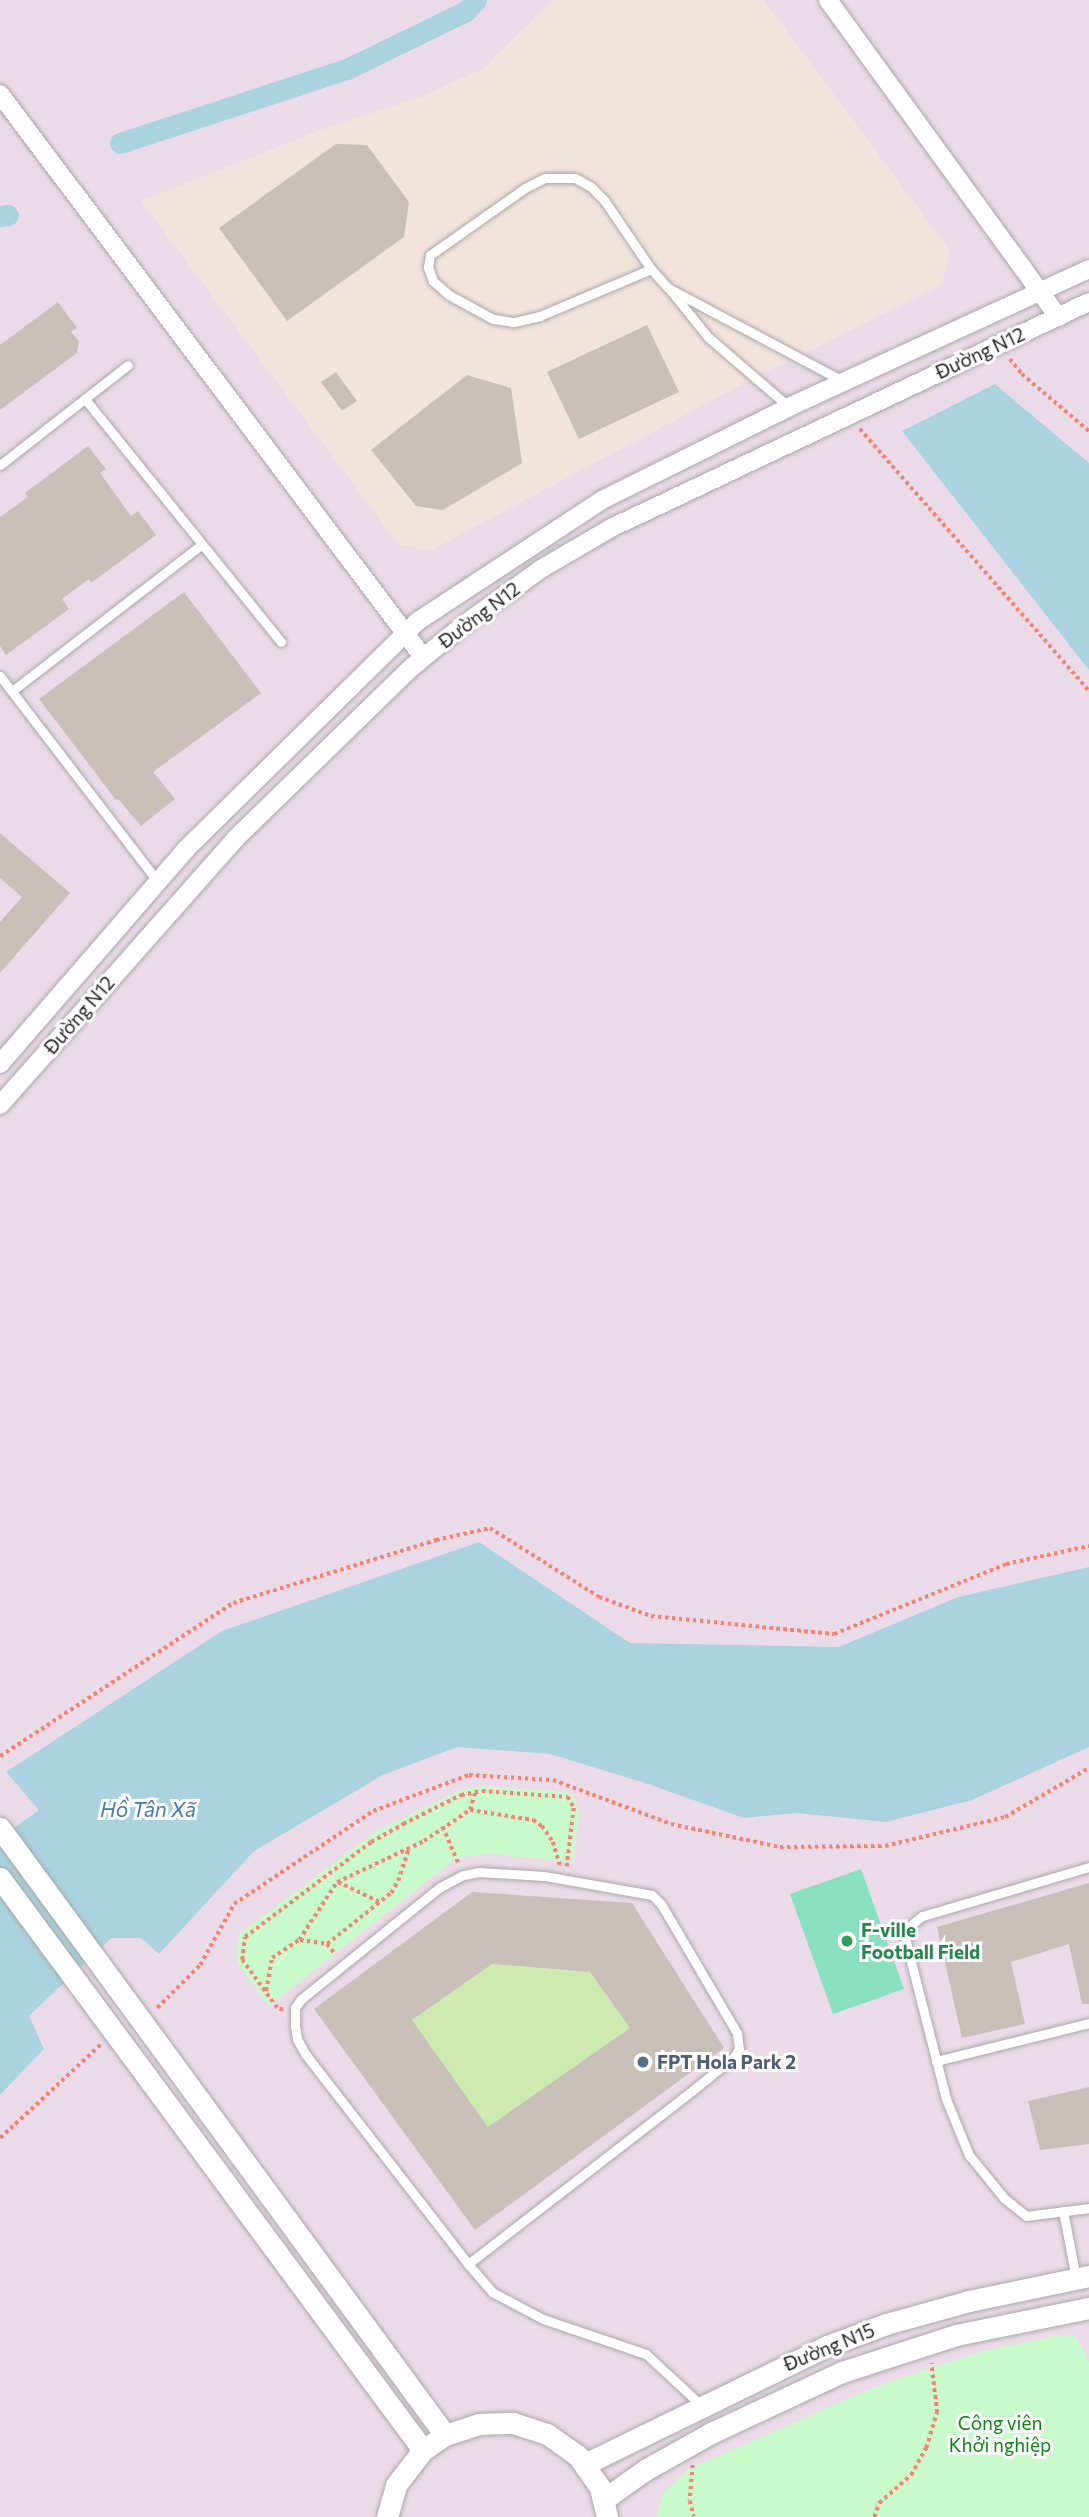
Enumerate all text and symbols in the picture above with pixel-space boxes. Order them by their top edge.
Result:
street label: Đường N12 [932,322,1028,384]
street label: Đường N12 [434,577,524,653]
street label: Đường N12 [39,971,119,1059]
water label: Hồ Tân Xã [100,1796,196,1822]
place label: F-ville Football Field [861,1919,980,1963]
marker: F-ville Football Field [839,1933,855,1949]
place label: FPT Hola Park 2 [657,2051,796,2073]
marker: FPT Hola Park 2 [635,2054,651,2070]
street label: Đường N15 [780,2318,878,2376]
park label: Công viên Khởi nghiệp [949,2412,1051,2456]

